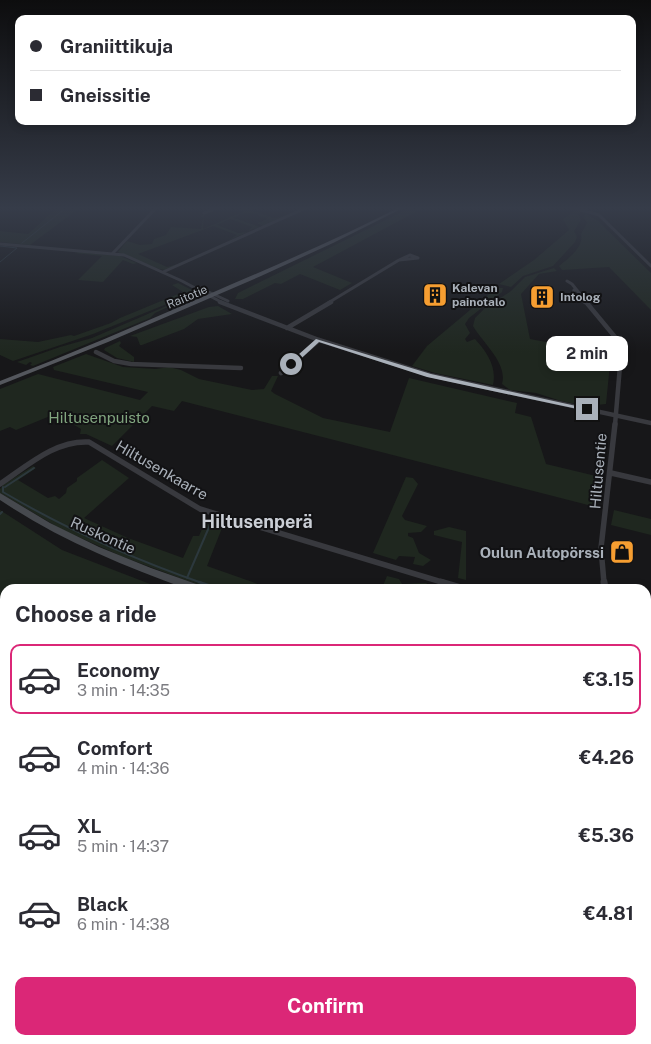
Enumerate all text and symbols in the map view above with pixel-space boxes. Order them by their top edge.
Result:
text: Graniittikuja [60,35,173,57]
text: Gneissitie [60,84,151,106]
place label: Kalevan painotalo [452,281,505,309]
street label: Raitotie [164,282,210,312]
building icon: Kalevan painotalo [422,282,448,308]
building icon: Intolog [529,284,555,310]
place label: Intolog [560,290,601,304]
callout: 2 min [546,336,628,372]
text: 2 min [566,344,608,363]
route start [280,353,302,375]
route end [576,398,598,420]
park label: Hiltusenpuisto [48,409,150,426]
street label: Hiltusentie [586,432,610,510]
street label: Hiltusenkaarre [113,437,211,503]
district label: Hiltusenperä [201,511,313,532]
street label: Ruskontie [68,513,138,557]
shop icon: Oulun Autopörssi [609,539,635,565]
place label: Oulun Autopörssi [480,544,604,561]
text: Choose a ride [15,601,157,627]
icon: car [17,657,62,702]
text: Economy [77,659,160,681]
text: €3.15 [583,668,634,690]
text: 3 min · 14:35 [77,681,170,700]
icon: car [17,735,62,780]
text: Comfort [77,737,153,759]
text: €4.26 [579,746,634,768]
text: 4 min · 14:36 [77,759,170,778]
icon: car [17,813,62,858]
text: XL [77,815,102,837]
text: €5.36 [579,824,634,846]
text: 5 min · 14:37 [77,837,169,856]
icon: car [17,891,62,936]
text: Black [77,893,128,915]
text: €4.81 [583,902,634,924]
text: 6 min · 14:38 [77,915,170,934]
button: Confirm [15,977,636,1035]

